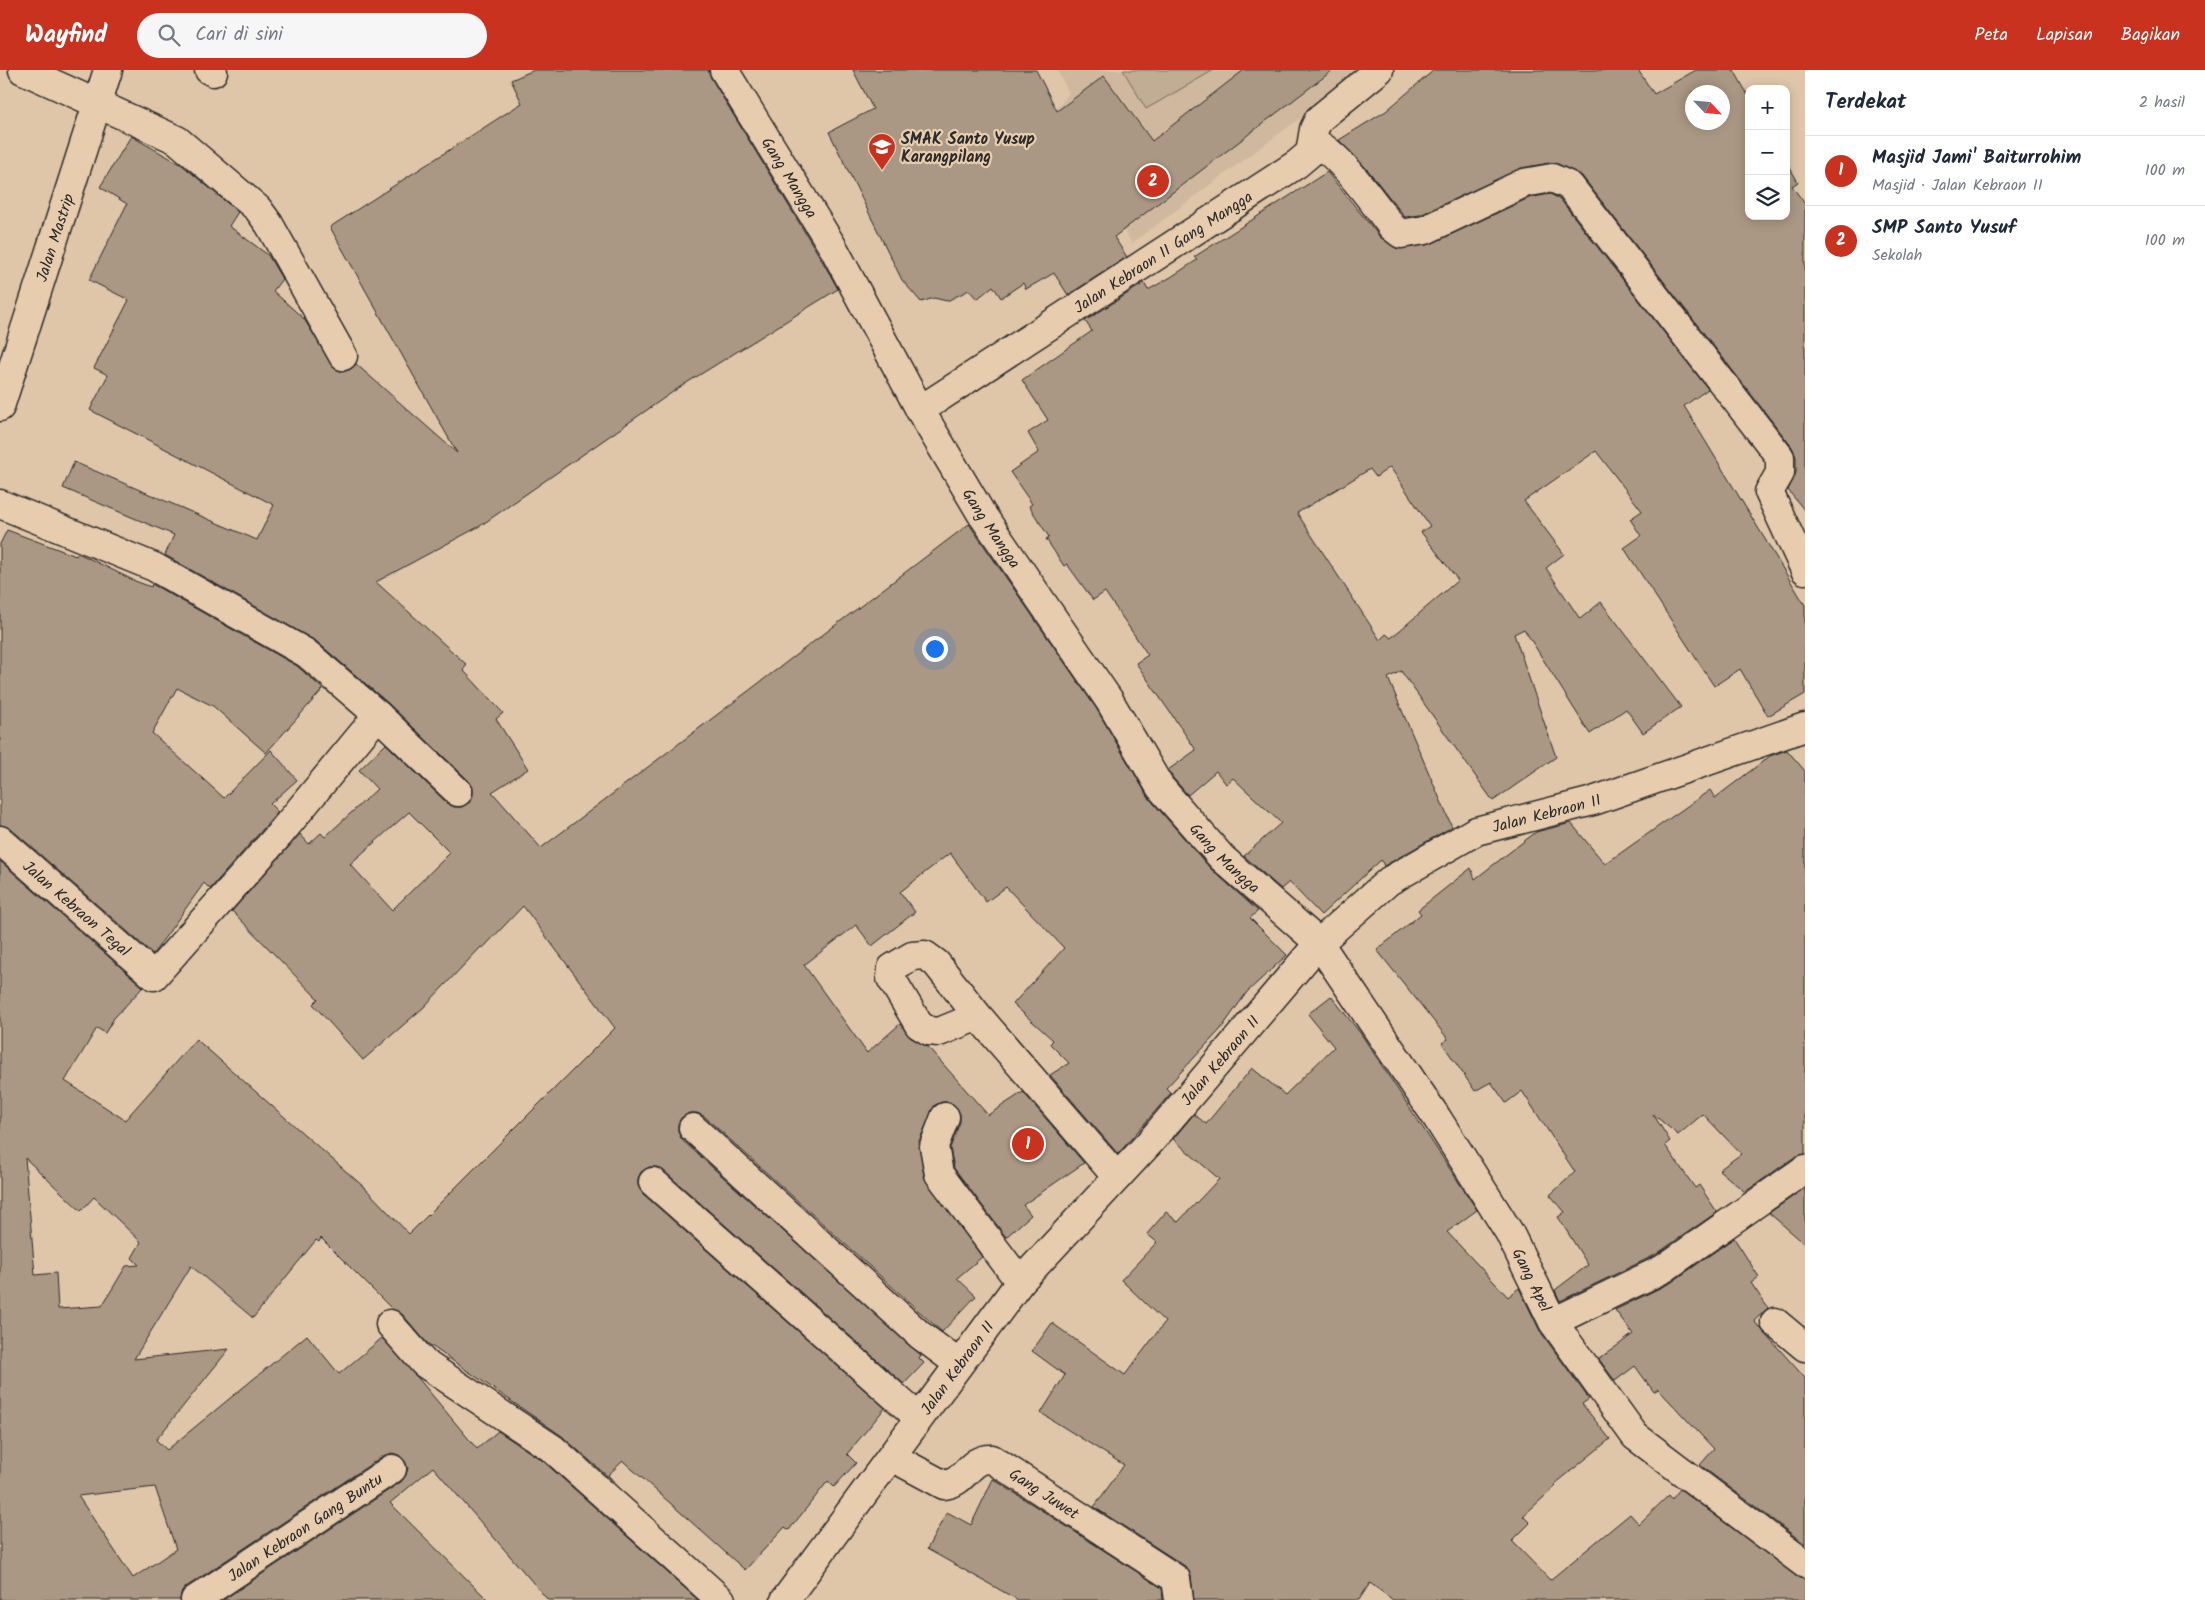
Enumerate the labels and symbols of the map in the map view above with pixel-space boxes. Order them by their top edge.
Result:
north arrow [1685,85,1730,130]
place label: SMAK Santo Yusup Karangpilang [901,127,1035,170]
school or university icon: SMAK Santo Yusup Karangpilang [867,132,897,171]
street label: Gang Mangga [754,133,823,224]
pin: 2 [1137,162,1169,200]
street label: Jalan Kebraon II Gang Mangga [1069,185,1258,320]
street label: Jalan Mastrip [30,190,82,285]
street label: Gang Mangga [955,484,1026,574]
your location [922,636,948,662]
street label: Jalan Kebraon II [1490,788,1605,840]
street label: Gang Mangga [1183,818,1265,900]
street label: Jalan Kebraon Tegal [16,855,136,963]
street label: Jalan Kebraon II [1175,1010,1266,1112]
pin: 1 [1012,1125,1044,1163]
street label: Gang Apel [1505,1244,1557,1317]
street label: Jalan Kebraon II [915,1316,1001,1421]
street label: Gang Juwet [1004,1462,1084,1527]
street label: Jalan Kebraon Gang Buntu [223,1467,389,1589]

